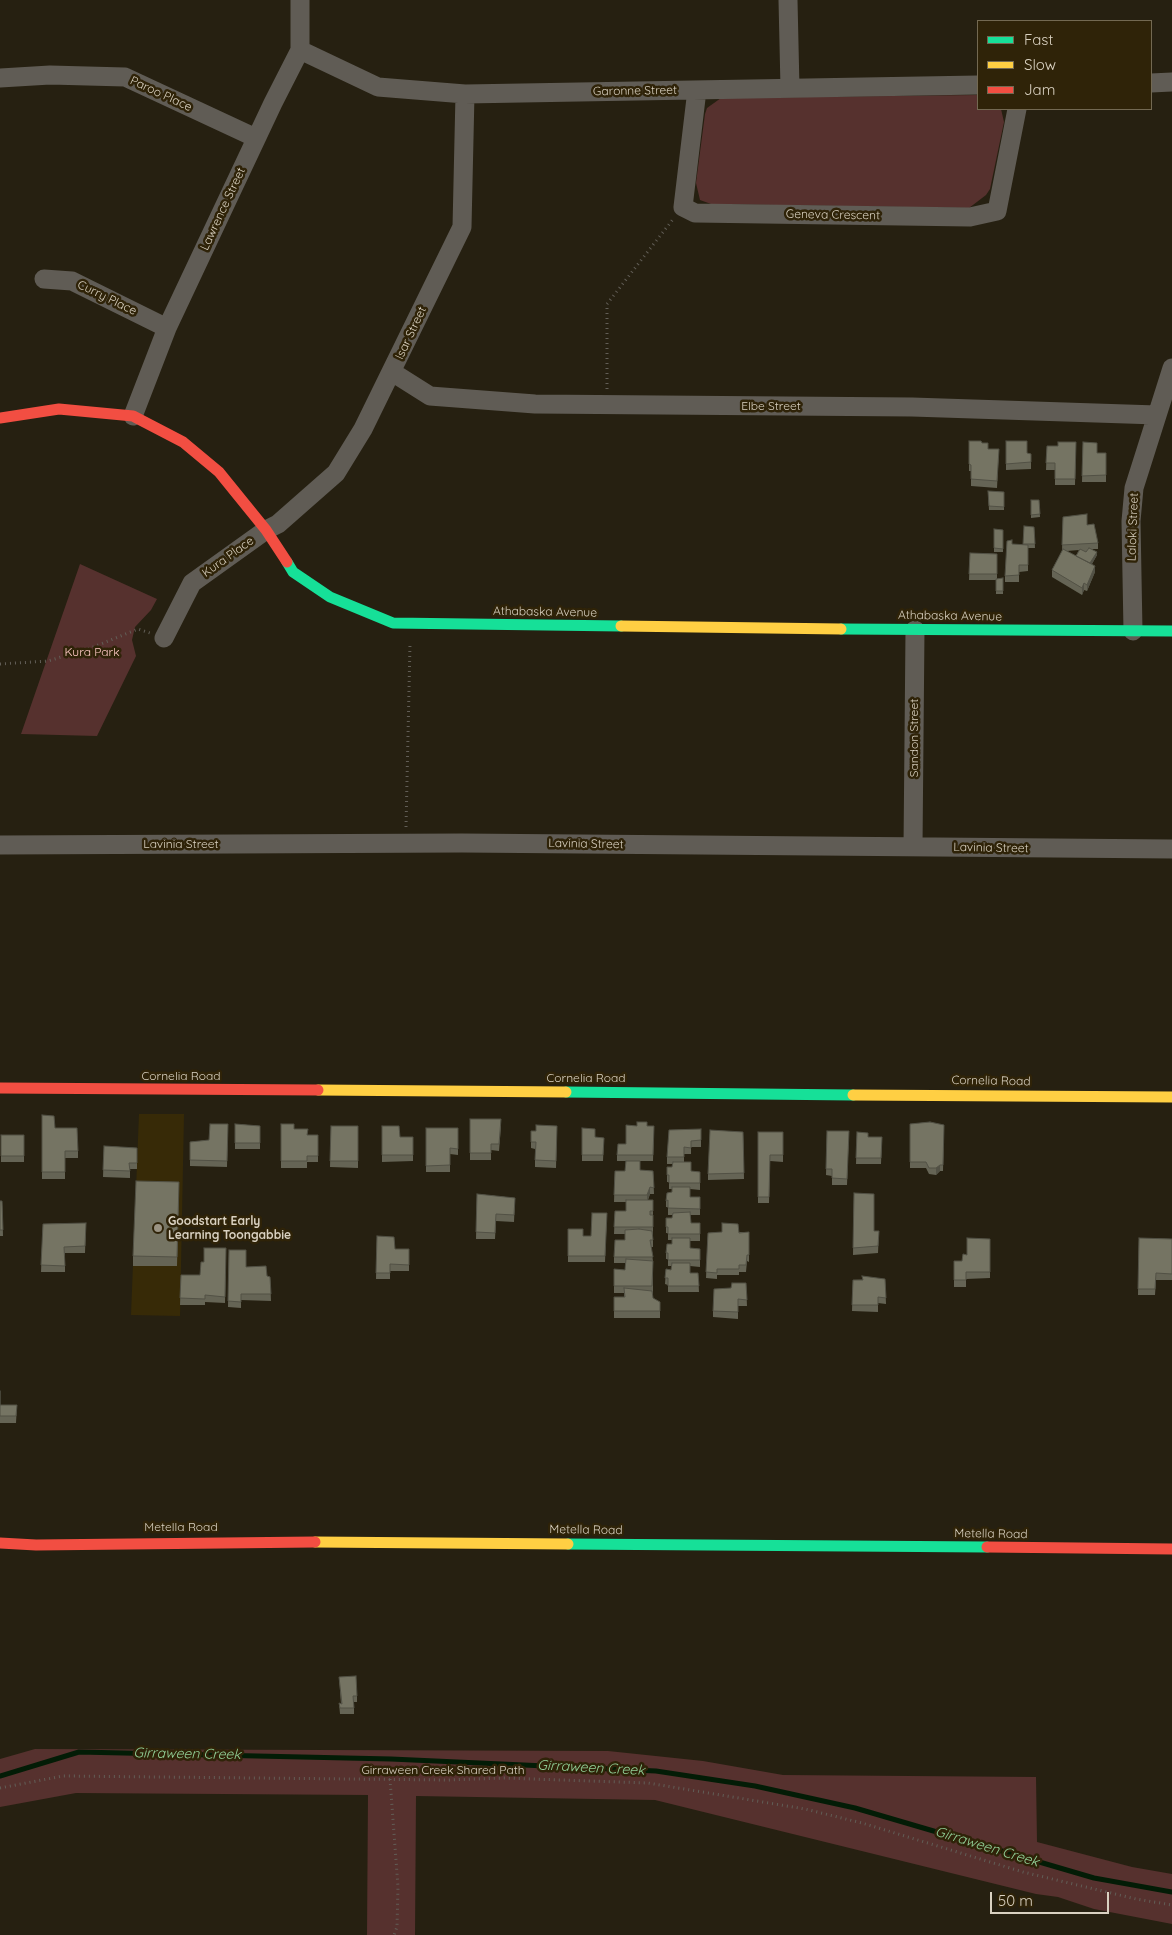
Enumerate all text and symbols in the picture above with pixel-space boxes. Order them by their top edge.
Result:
legend [977,20,1152,110]
text: Fast [1024,30,1053,49]
text: Slow [1024,55,1056,74]
street label: Paroo Place [128,73,194,115]
text: Jam [1024,80,1055,99]
street label: Garonne Street [593,83,677,99]
street label: Lawrence Street [198,165,248,253]
street label: Geneva Crescent [786,207,880,223]
street label: Curry Place [75,277,139,319]
street label: Isar Street [392,304,430,362]
street label: Elbe Street [741,399,801,413]
street label: Laloki Street [1125,492,1141,562]
street label: Kura Place [200,534,256,580]
street label: Athabaska Avenue [493,604,597,620]
street label: Athabaska Avenue [898,608,1002,624]
park label: Kura Park [64,645,120,659]
street label: Sandon Street [907,699,921,777]
street label: Lavinia Street [548,836,624,852]
street label: Lavinia Street [143,837,219,851]
street label: Lavinia Street [953,840,1029,856]
street label: Cornelia Road [141,1069,221,1083]
street label: Cornelia Road [546,1071,626,1085]
street label: Cornelia Road [951,1073,1031,1089]
place label: Goodstart Early Learning Toongabbie [168,1214,291,1242]
marker: Goodstart Early Learning Toongabbie [152,1222,164,1234]
street label: Metella Road [144,1520,218,1534]
street label: Metella Road [549,1522,623,1538]
street label: Metella Road [954,1526,1028,1542]
water label: Girraween Creek [133,1745,241,1763]
water label: Girraween Creek [537,1757,645,1779]
street label: Girraween Creek Shared Path [361,1763,525,1777]
water label: Girraween Creek [933,1823,1041,1871]
scale bar [992,1882,1111,1914]
text: 50 m [998,1891,1033,1910]

